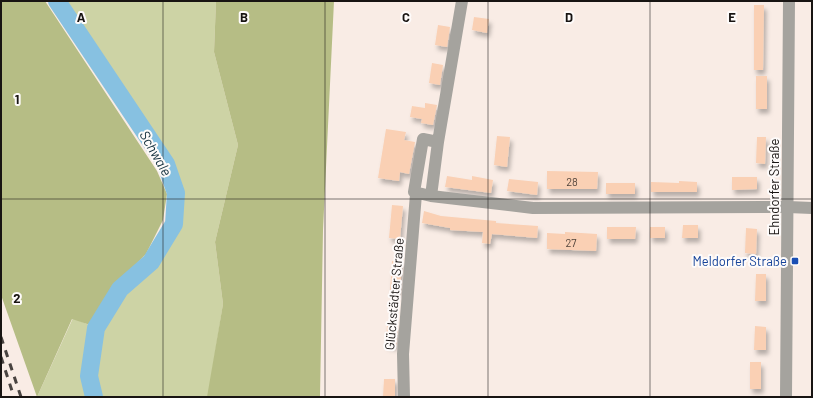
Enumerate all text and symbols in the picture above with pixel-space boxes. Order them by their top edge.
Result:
text: A [77,9,86,25]
text: B [240,9,248,25]
text: C [402,9,410,25]
text: D [565,9,573,25]
text: E [728,9,736,25]
text: 1 [15,91,19,107]
water label: Schwale [136,127,176,179]
street label: Ehndorfer Straße [766,138,782,236]
house number: 28 [566,175,578,188]
house number: 27 [565,236,577,249]
street label: Glückstädter Straße [381,237,407,351]
place label: Meldorfer Straße [693,253,787,269]
marker: Meldorfer Straße [790,256,800,266]
text: 2 [13,290,21,306]

